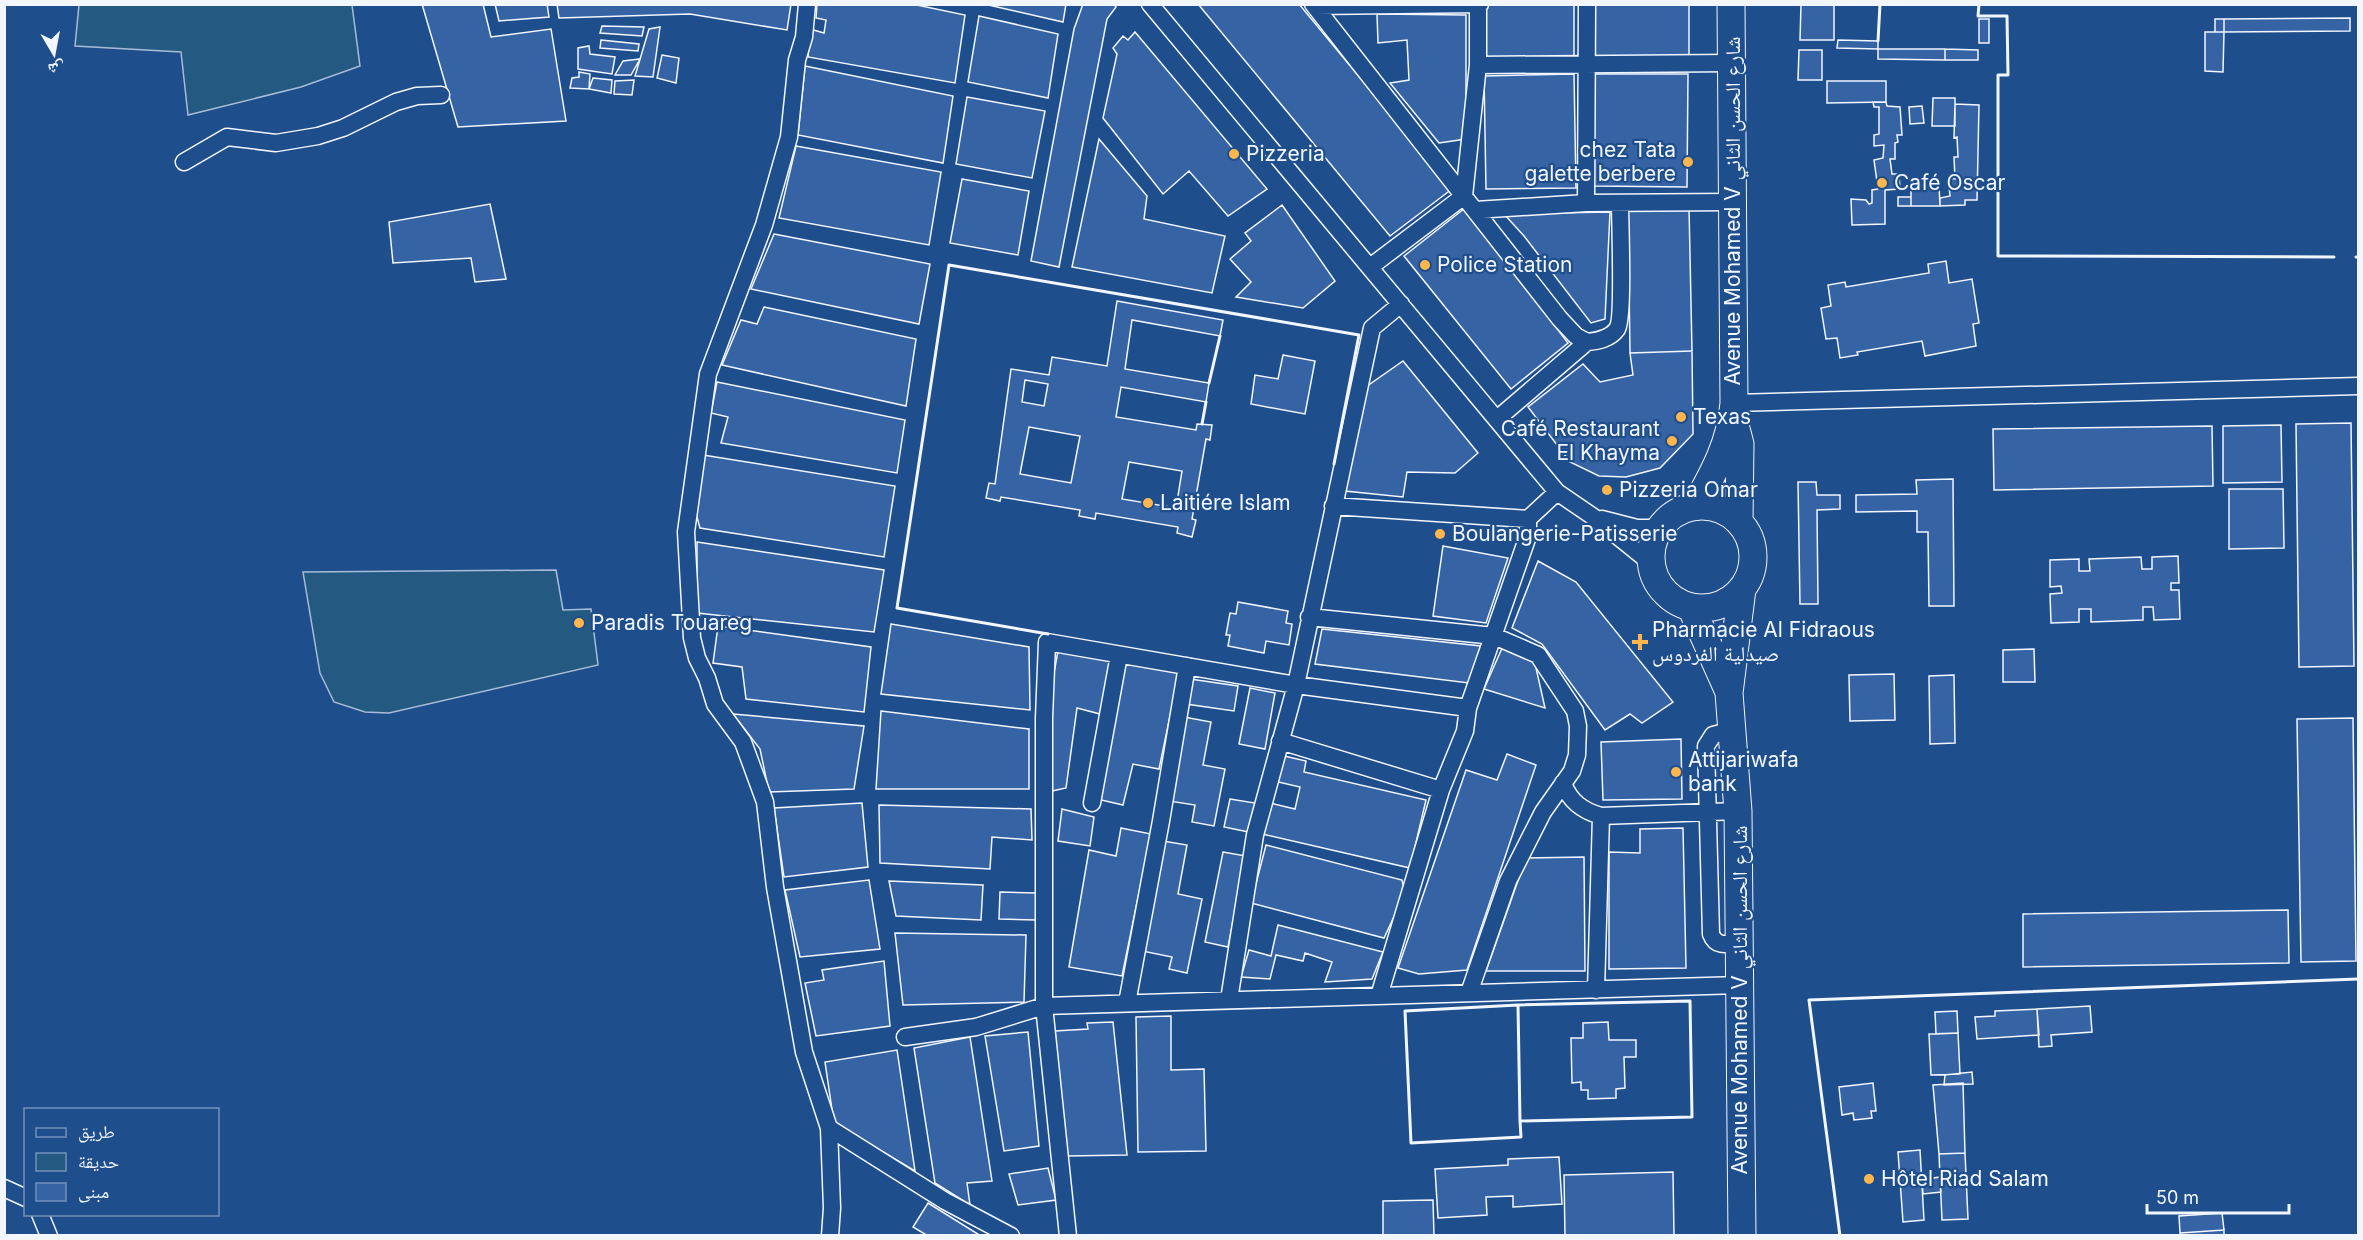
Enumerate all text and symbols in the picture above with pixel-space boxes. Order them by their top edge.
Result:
north arrow [24,24,84,84]
street label: Avenue Mohamed V شارع الحسن الثاني [1720,36,1749,386]
text: ش [46,57,67,80]
place label: chez Tata galette berbere [1525,137,1676,186]
place label: Pizzeria [1246,141,1325,166]
marker: Pizzeria [1227,147,1241,161]
marker: chez Tata galette berbere [1681,155,1695,169]
place label: Café Oscar [1894,170,2006,195]
marker: Café Oscar [1875,176,1889,190]
place label: Police Station [1437,252,1572,277]
marker: Police Station [1418,258,1432,272]
place label: Texas [1693,404,1751,429]
marker: Texas [1674,410,1688,424]
place label: Café Restaurant El Khayma [1501,416,1660,465]
marker: Café Restaurant El Khayma [1665,434,1679,448]
place label: Pizzeria Omar [1619,477,1758,502]
marker: Pizzeria Omar [1600,483,1614,497]
place label: Laitiére Islam [1160,490,1291,515]
marker: Laitiére Islam [1141,496,1155,510]
place label: Boulangerie-Patisserie [1452,521,1678,546]
marker: Boulangerie-Patisserie [1433,527,1447,541]
place label: Paradis Touareg [591,610,752,635]
marker: Paradis Touareg [572,616,586,630]
place label: Pharmacie Al Fidraous صيدلية الفردوس [1652,617,1875,667]
marker: Pharmacie Al Fidraous صيدلية الفردوس [1633,635,1647,649]
place label: Attijariwafa bank [1688,747,1799,796]
marker: Attijariwafa bank [1669,765,1683,779]
street label: Avenue Mohamed V شارع الحسن الثاني [1727,825,1756,1175]
legend [24,1108,219,1216]
text: طريق [78,1121,115,1143]
text: حديقة [78,1151,119,1172]
place label: Hôtel Riad Salam [1881,1166,2049,1191]
marker: Hôtel Riad Salam [1862,1172,1876,1186]
scale bar [2147,1177,2290,1215]
text: مبنى [78,1181,109,1203]
text: 50 m [2156,1187,2199,1208]

